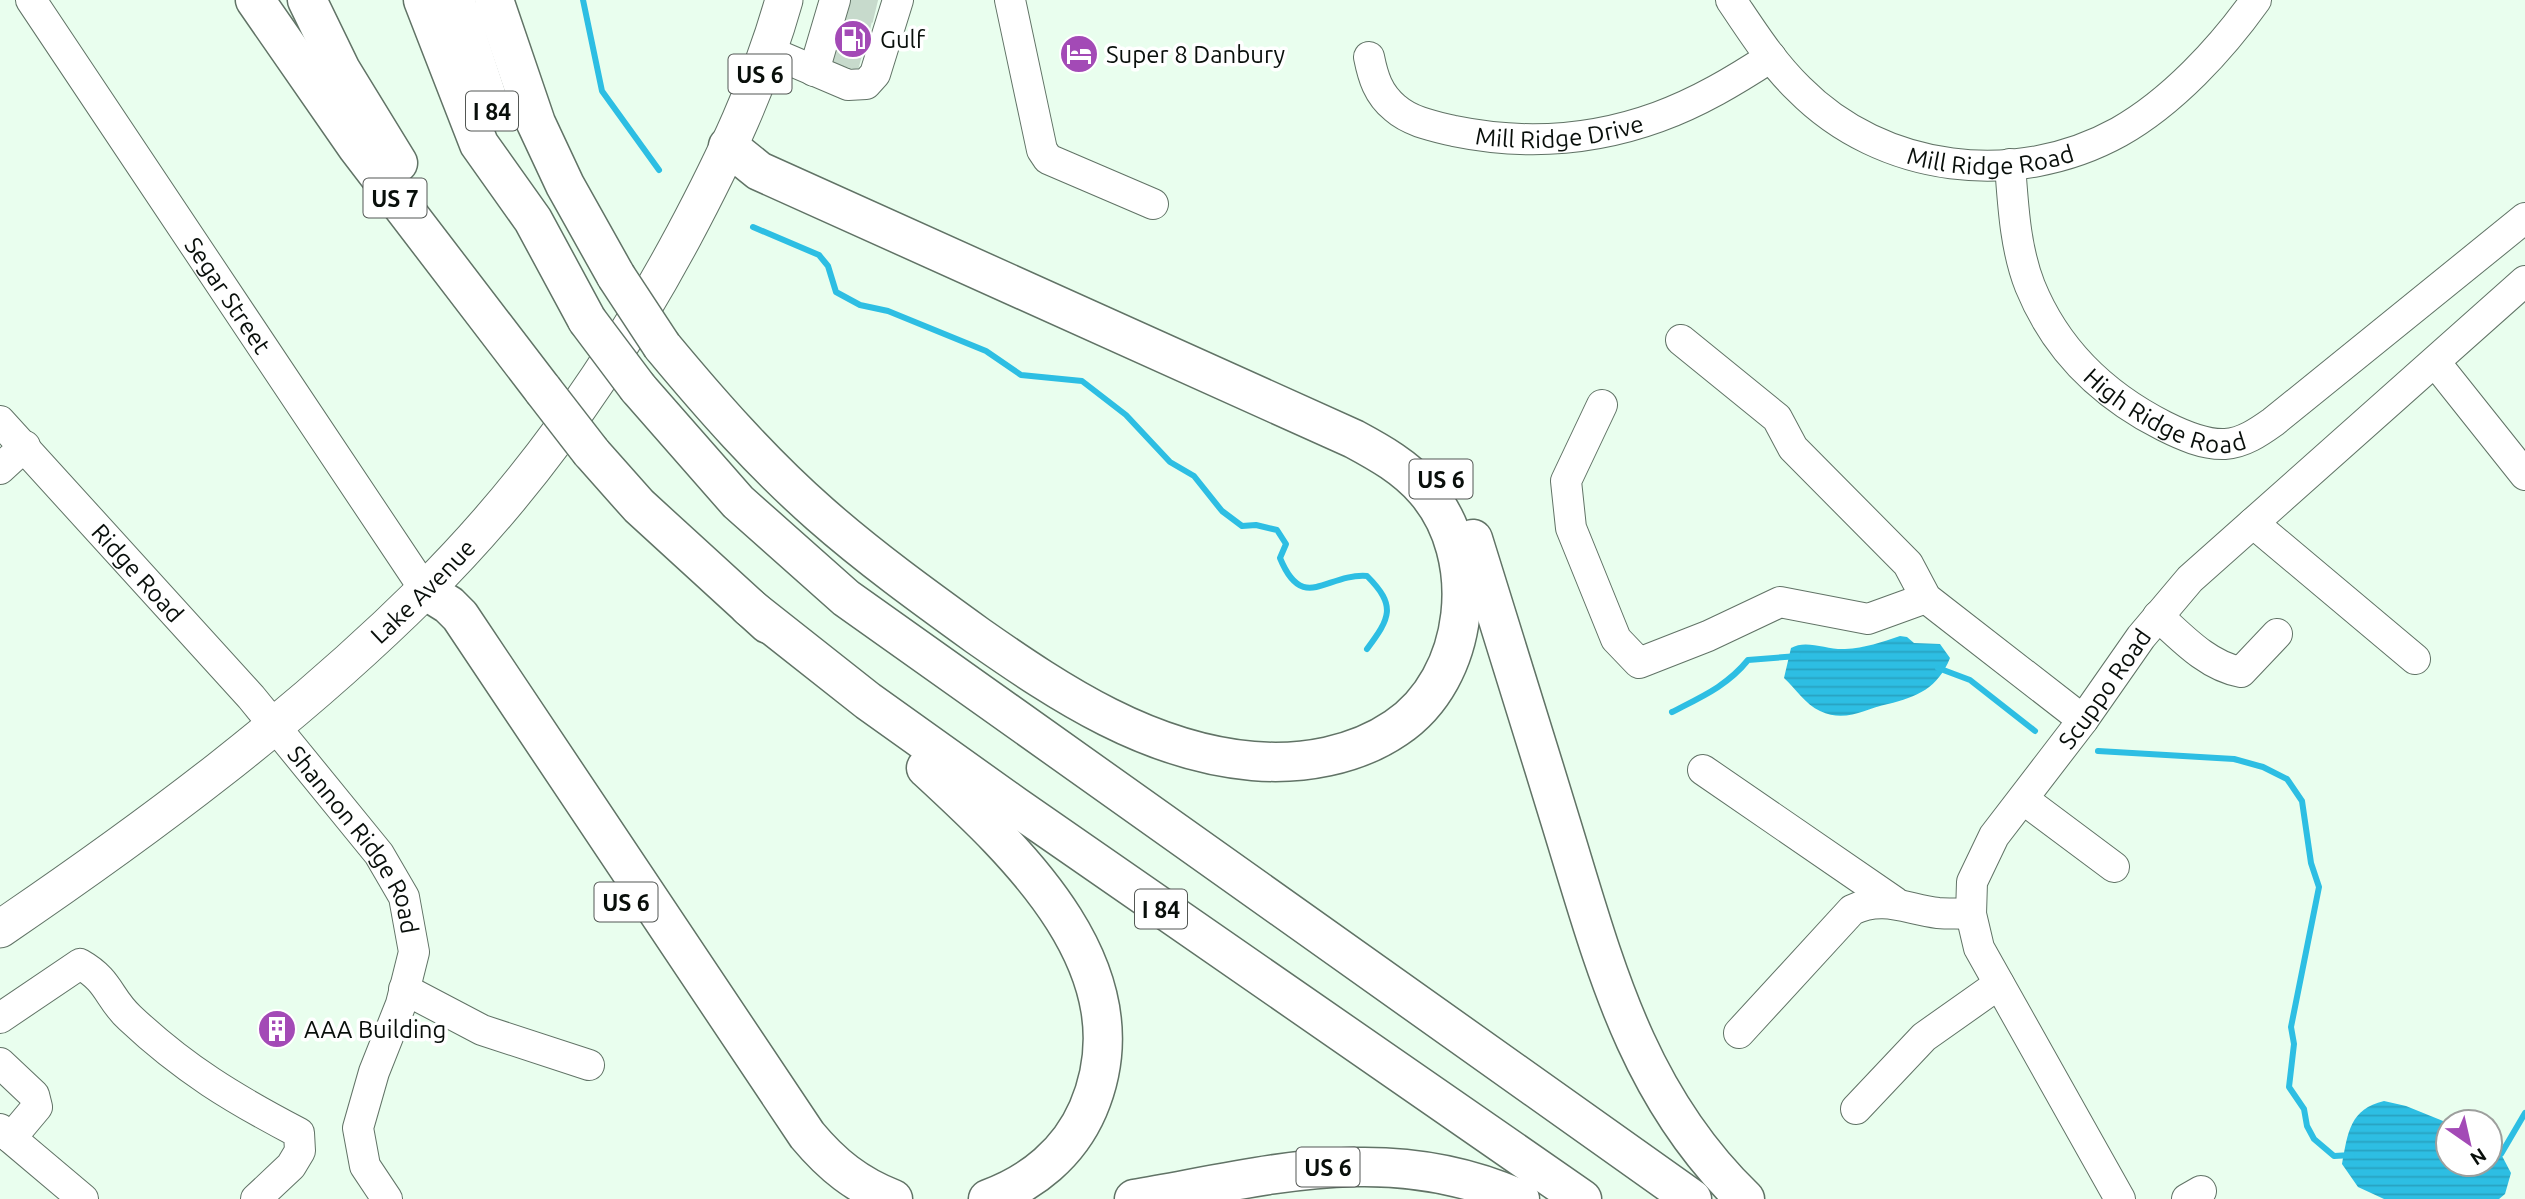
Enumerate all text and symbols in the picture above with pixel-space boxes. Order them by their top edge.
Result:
fuel station icon: Gulf [832,18,874,60]
place label: Gulf [880,26,926,53]
hotel icon: Super 8 Danbury [1058,33,1100,75]
place label: Super 8 Danbury [1106,41,1286,68]
road number: US 6 [728,54,792,94]
road number: I 84 [466,92,518,130]
street label: Mill Ridge Drive [1474,109,1647,153]
street label: Mill Ridge Road [1904,139,2077,179]
road number: US 7 [364,178,426,218]
street label: Segar Street [180,232,277,359]
street label: High Ridge Road [2079,363,2249,458]
road number: US 6 [1410,460,1472,499]
street label: Ridge Road [87,518,189,627]
street label: Lake Avenue [365,533,480,649]
street label: Scuppo Road [2053,624,2156,754]
street label: Shannon Ridge Road [283,740,424,936]
road number: US 6 [594,882,658,922]
road number: I 84 [1135,890,1187,928]
building icon: AAA Building [256,1008,298,1050]
place label: AAA Building [304,1016,446,1043]
north arrow [2434,1108,2504,1178]
text: N [2466,1144,2491,1170]
road number: US 6 [1296,1148,1360,1186]

